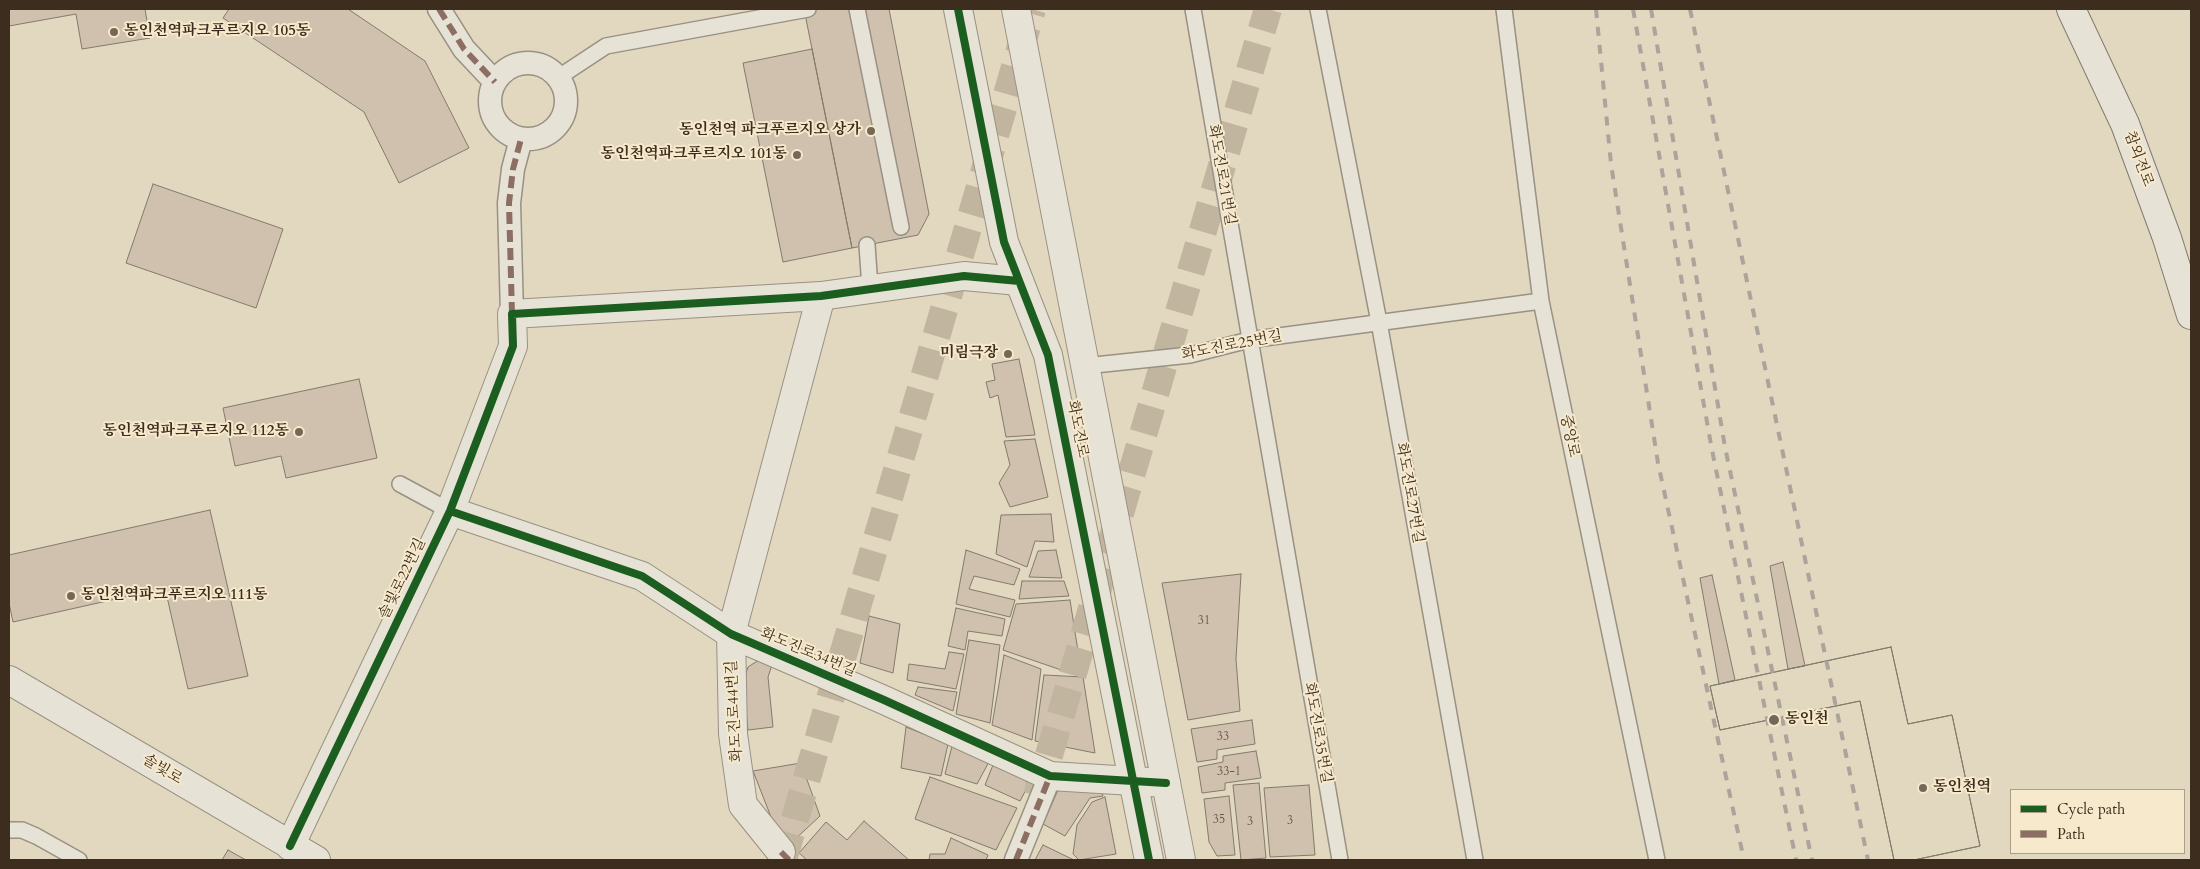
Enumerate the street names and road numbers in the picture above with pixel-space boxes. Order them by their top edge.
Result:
street label: 화도진로21번길 [1203,123,1239,227]
street label: 참외전로 [2120,129,2156,189]
street label: 화도진로25번길 [1180,327,1284,365]
street label: 화도진로 [1063,399,1091,459]
street label: 중앙로 [1556,413,1582,459]
street label: 화도진로27번길 [1391,441,1427,545]
street label: 솔빛로22번길 [376,536,430,622]
street label: 화도진로34번길 [757,625,859,681]
street label: 화도진로44번길 [723,659,747,763]
street label: 화도진로35번길 [1299,681,1335,785]
street label: 솔빛로 [139,751,185,789]

